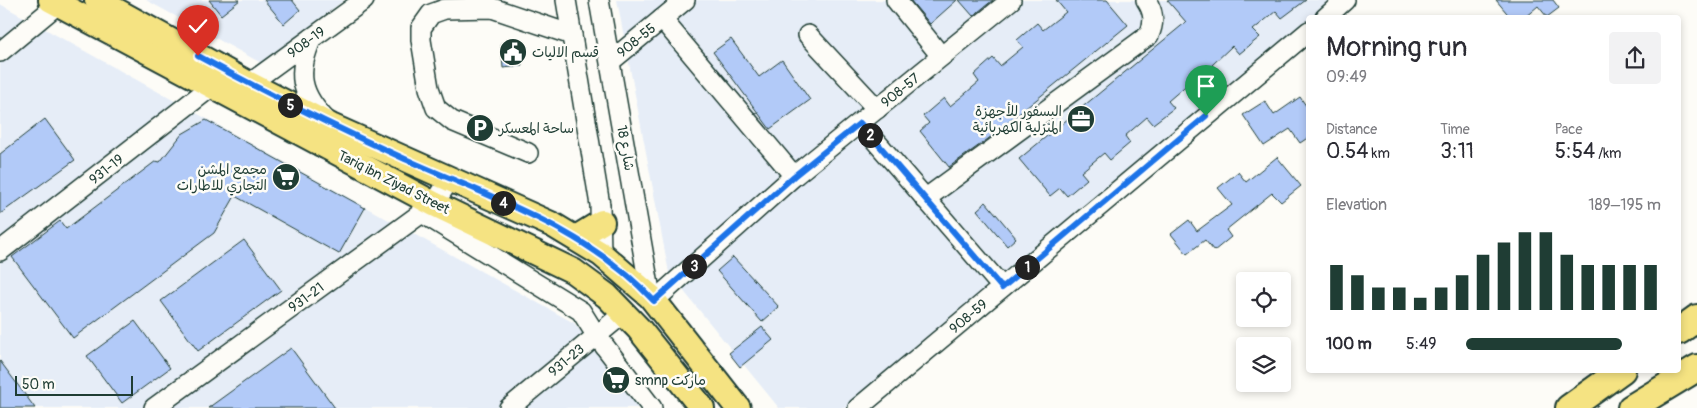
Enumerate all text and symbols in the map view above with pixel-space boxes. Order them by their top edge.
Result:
pin [177,5,219,56]
icon: check [184,12,212,40]
street label: 908-55 [613,20,659,61]
street label: 908-19 [284,23,328,62]
text: Morning run [1326,30,1468,65]
button: share [1609,32,1661,84]
public building icon: قسم الاليات [498,37,528,67]
place label: قسم الاليات [532,44,599,63]
pin [1185,65,1227,116]
text: 09:49 [1326,67,1367,87]
street label: 908-57 [878,69,924,111]
icon: arrive [1192,72,1220,100]
pin: 5 [278,92,302,118]
text: 5 [287,97,294,114]
place label: البسفور للأجهزة المنزلية الكهربائية [973,102,1062,136]
office icon: البسفور للأجهزة المنزلية الكهربائية [1066,104,1096,134]
parking icon: ساحة المعسكر [465,113,495,143]
place label: ساحة المعسكر [498,120,574,137]
text: Distance [1326,121,1377,138]
text: Time [1440,121,1470,138]
text: Pace [1555,121,1582,138]
pin: 2 [858,122,882,148]
street label: شارع 18 [612,124,638,172]
text: 2 [867,127,874,144]
text: 0.54 [1326,138,1369,165]
text: 3:11 [1440,138,1474,165]
text: 5:54 [1555,138,1595,165]
text: km [1369,145,1390,162]
text: /km [1595,145,1622,162]
street label: Tariq ibn Ziyad Street [335,147,453,218]
street label: 931-19 [86,151,127,188]
place label: مجمع المشن التجاري للاطارات [177,161,267,196]
supermarket icon: مجمع المشن التجاري للاطارات [271,162,301,192]
pin: 4 [490,190,516,216]
text: 4 [499,195,508,212]
text: Elevation [1326,195,1387,215]
text: 189–195 m [1588,195,1661,215]
pin: 3 [682,254,706,278]
pin: 1 [1014,254,1040,280]
text: 3 [691,258,698,275]
text: 1 [1025,259,1030,276]
map controls [1236,272,1291,392]
button: locate [1236,272,1291,327]
street label: 931-21 [285,279,327,316]
street label: 908-59 [946,296,991,337]
text: 100 m [1326,334,1372,354]
text: 5:49 [1406,334,1436,354]
button: layers [1236,337,1291,392]
street label: 931-23 [545,340,588,380]
supermarket icon: smnp ماركت [601,365,631,395]
place label: smnp ماركت [635,372,706,389]
scale bar [15,373,132,396]
text: 50 m [22,376,55,393]

